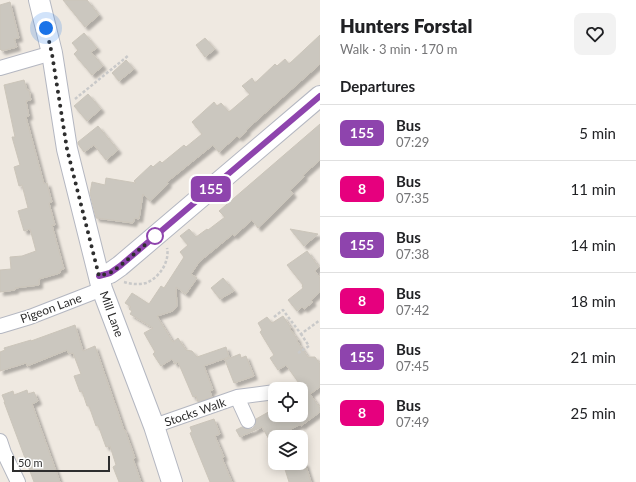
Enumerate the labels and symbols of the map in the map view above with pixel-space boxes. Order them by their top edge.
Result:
your location [36,18,56,38]
line badge: 155 [188,176,234,202]
unlabelled marker [146,227,164,245]
street label: Mill Lane [97,289,127,339]
street label: Pigeon Lane [18,290,84,326]
street label: Stocks Walk [162,394,228,429]
scale bar [12,454,110,473]

